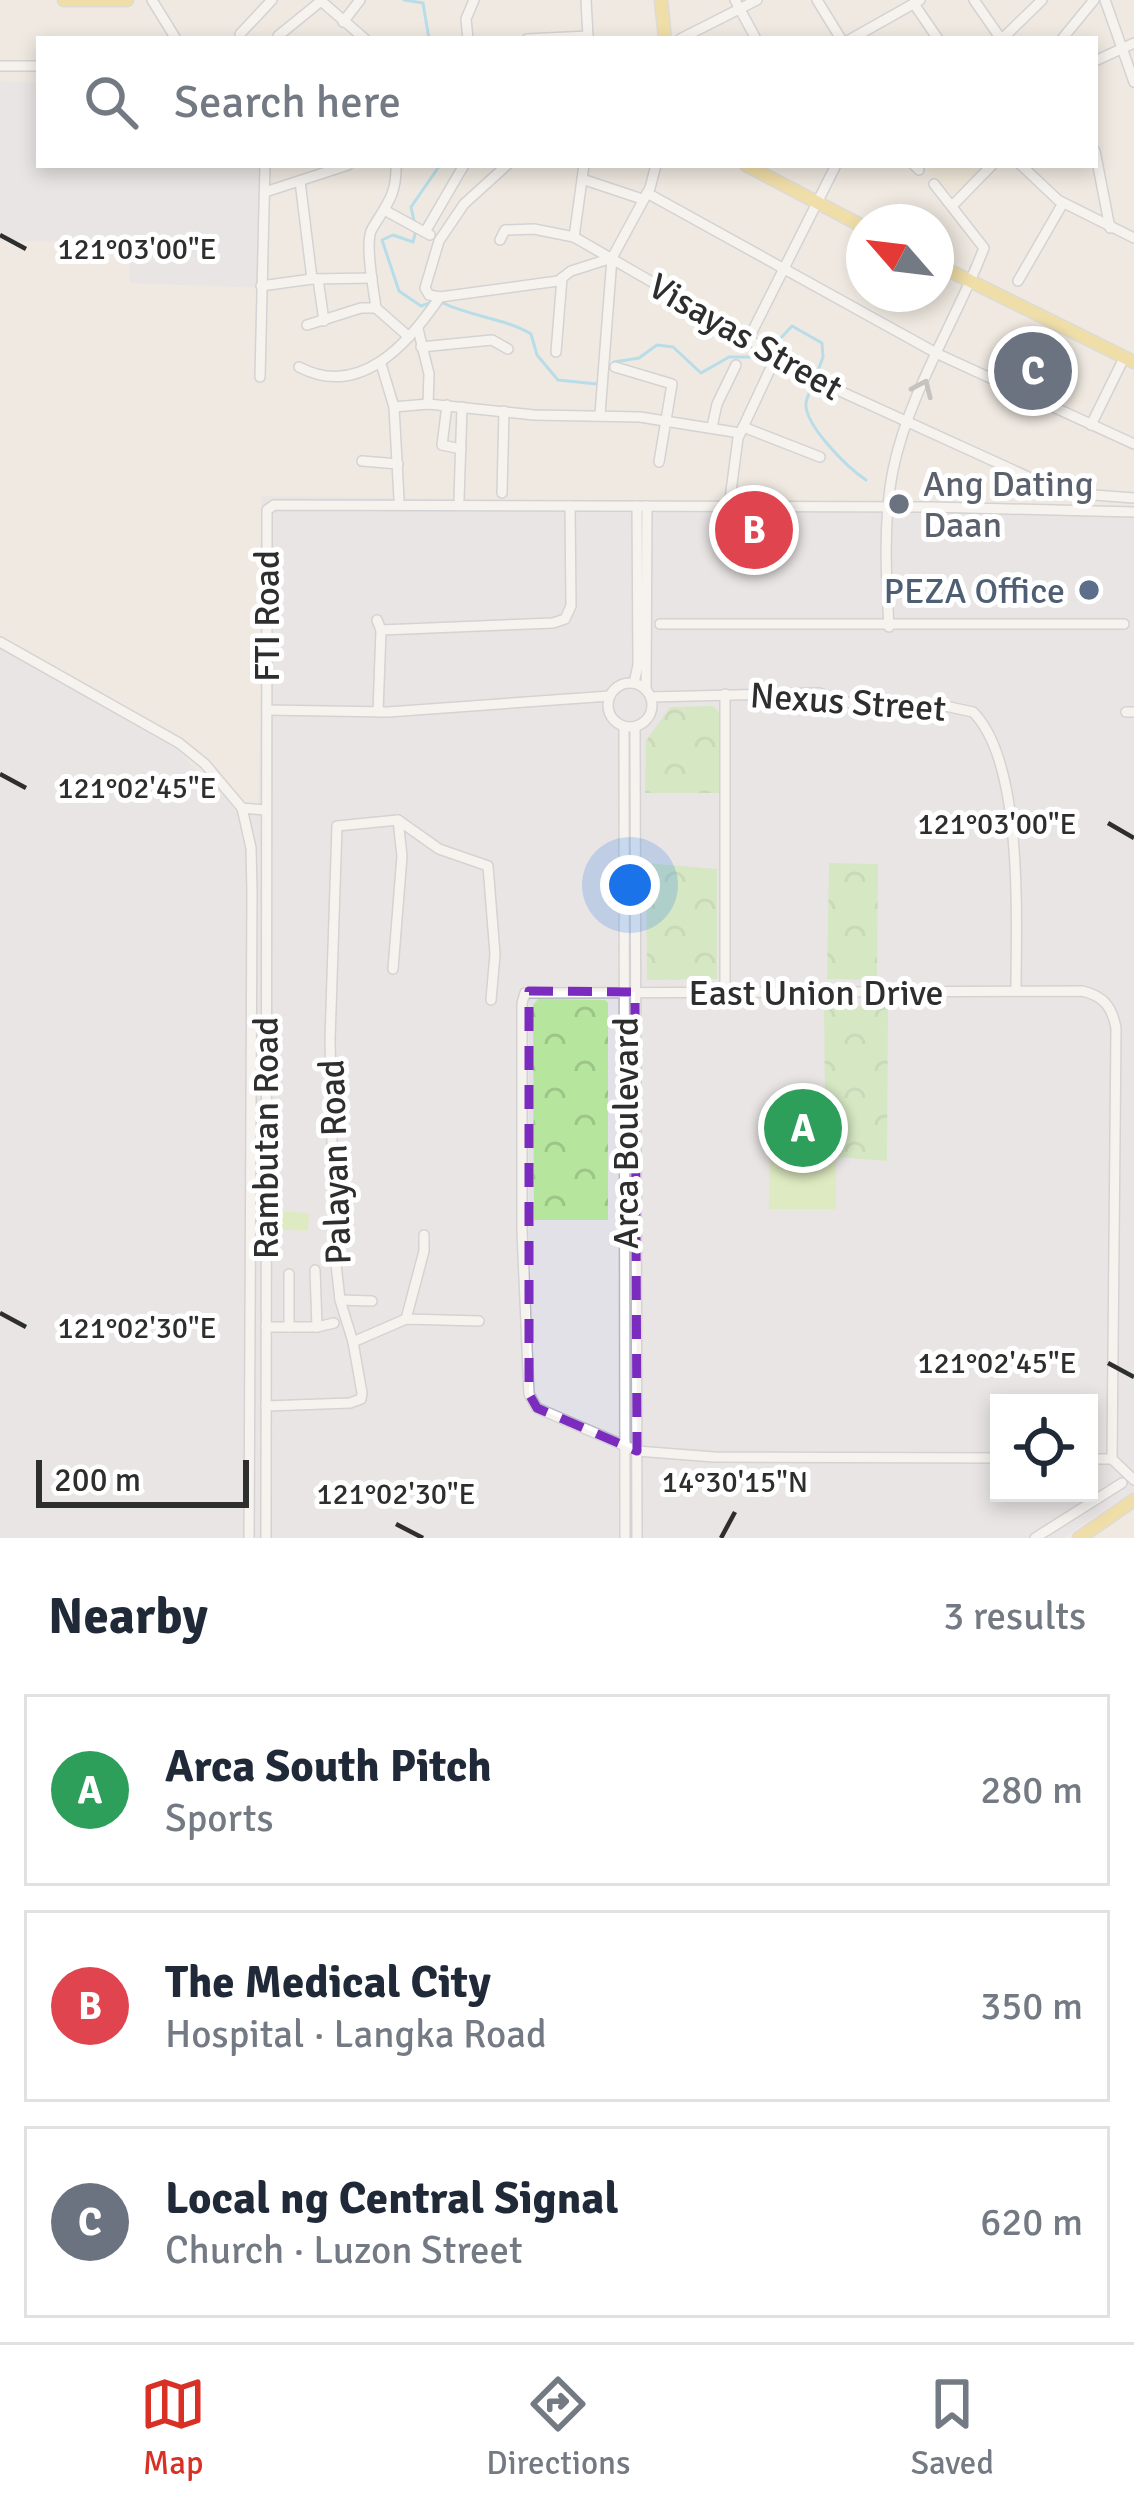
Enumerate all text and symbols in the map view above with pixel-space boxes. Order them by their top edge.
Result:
search box [36,36,1098,168]
icon: search [78,69,144,135]
text: Search here [174,75,401,130]
north arrow [846,204,954,312]
text: 121°03'00"E [57,231,217,268]
street label: Visayas Street [640,264,850,411]
pin: C [994,326,1072,416]
one-way arrow [909,379,932,400]
place label: Ang Dating Daan [923,462,1094,548]
pin: B [715,485,793,575]
marker: Ang Dating Daan [886,491,912,517]
street label: FTI Road [245,550,290,682]
place label: PEZA Office [884,569,1065,614]
marker: PEZA Office [1076,577,1102,603]
street label: Nexus Street [748,673,947,732]
text: 121°02'45"E [57,770,217,807]
text: 121°03'00"E [917,806,1077,843]
your location [600,855,660,915]
street label: East Union Drive [689,971,943,1016]
street label: Rambutan Road [244,1017,289,1259]
street label: Arca Boulevard [604,1017,649,1249]
street label: Palayan Road [309,1058,362,1265]
pin: A [764,1083,842,1173]
text: 121°02'30"E [57,1310,217,1347]
text: 121°02'45"E [917,1345,1077,1382]
map controls [990,1394,1098,1502]
button: locate [990,1394,1098,1502]
scale bar [36,1454,249,1507]
text: 200 m [54,1460,141,1501]
text: 14°30'15"N [662,1464,808,1501]
text: 121°02'30"E [316,1476,476,1513]
text: Nearby [48,1585,208,1648]
text: 3 results [943,1592,1086,1640]
text: Arca South Pitch [165,1739,492,1794]
text: A [78,1766,102,1814]
text: 280 m [980,1766,1083,1814]
text: Sports [165,1794,274,1842]
text: The Medical City [165,1955,491,2010]
text: B [78,1982,102,2030]
text: 350 m [980,1982,1083,2030]
text: Hospital · Langka Road [165,2010,547,2058]
text: Local ng Central Signal [165,2171,619,2226]
text: C [78,2198,102,2246]
text: 620 m [980,2198,1083,2246]
text: Church · Luzon Street [165,2226,523,2274]
tab: Map [140,2371,206,2484]
tab: Directions [486,2371,631,2484]
tab: Saved [911,2371,994,2484]

